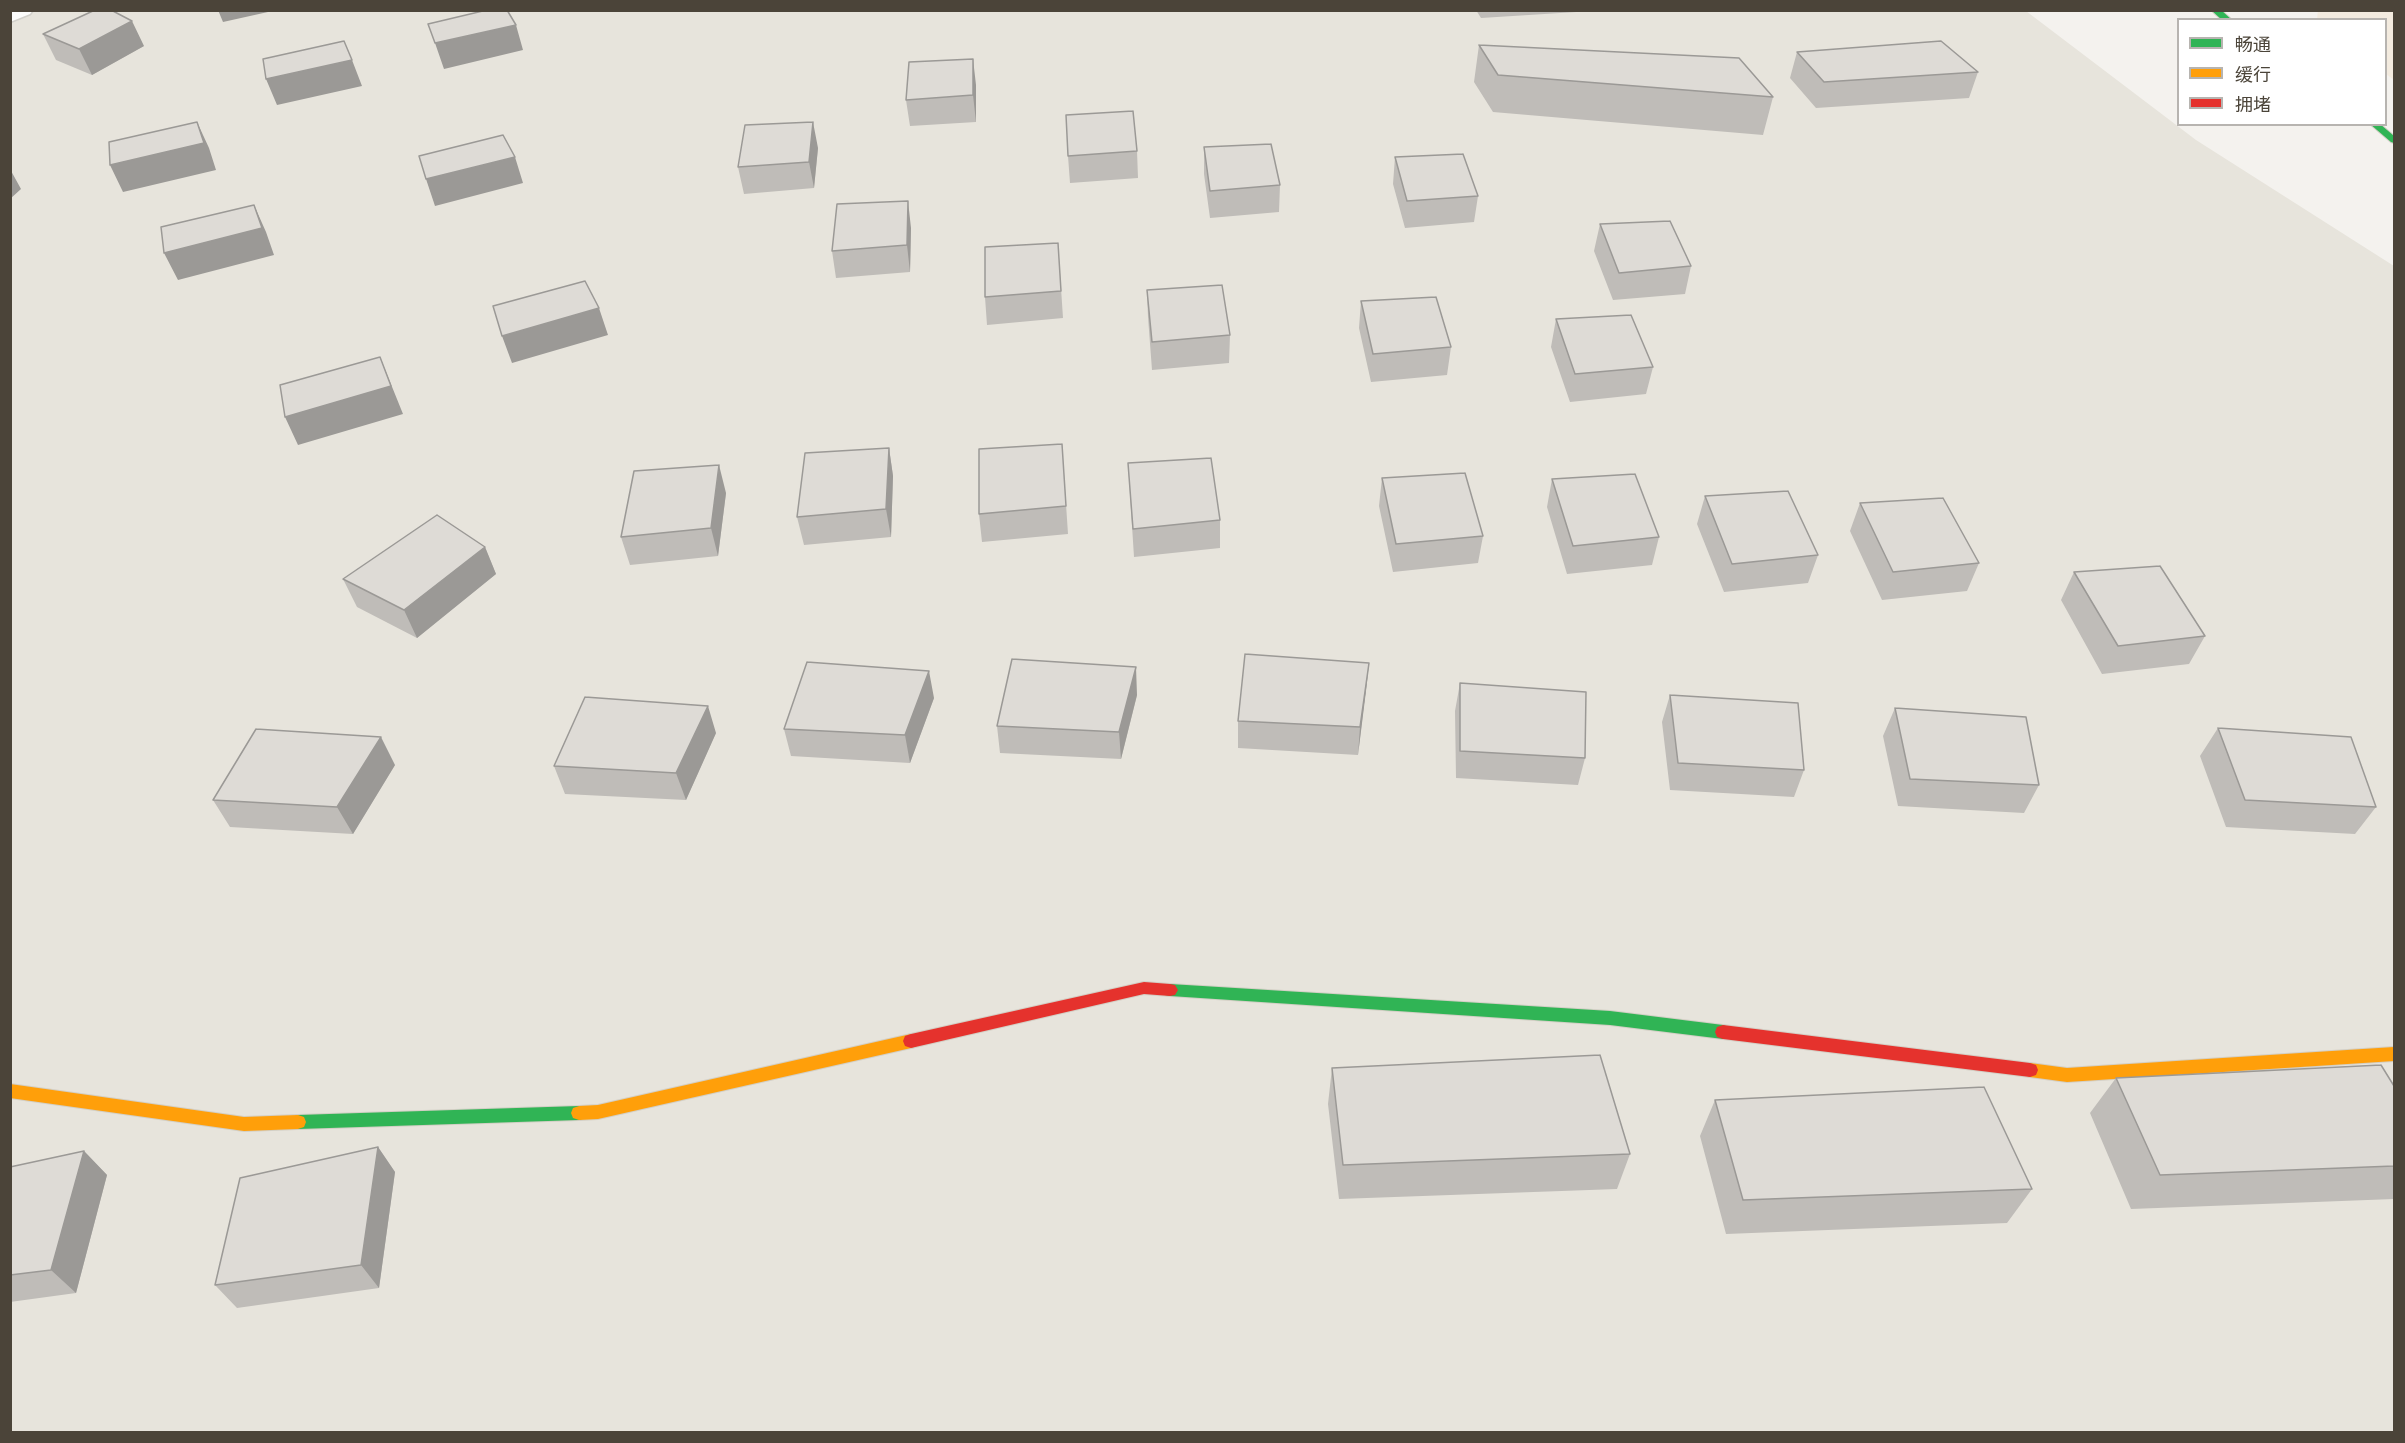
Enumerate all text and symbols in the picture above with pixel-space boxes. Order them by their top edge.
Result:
legend [2177,18,2387,126]
text: 畅通 [2235,35,2271,56]
text: 缓行 [2235,65,2271,86]
text: 拥堵 [2235,95,2271,116]

